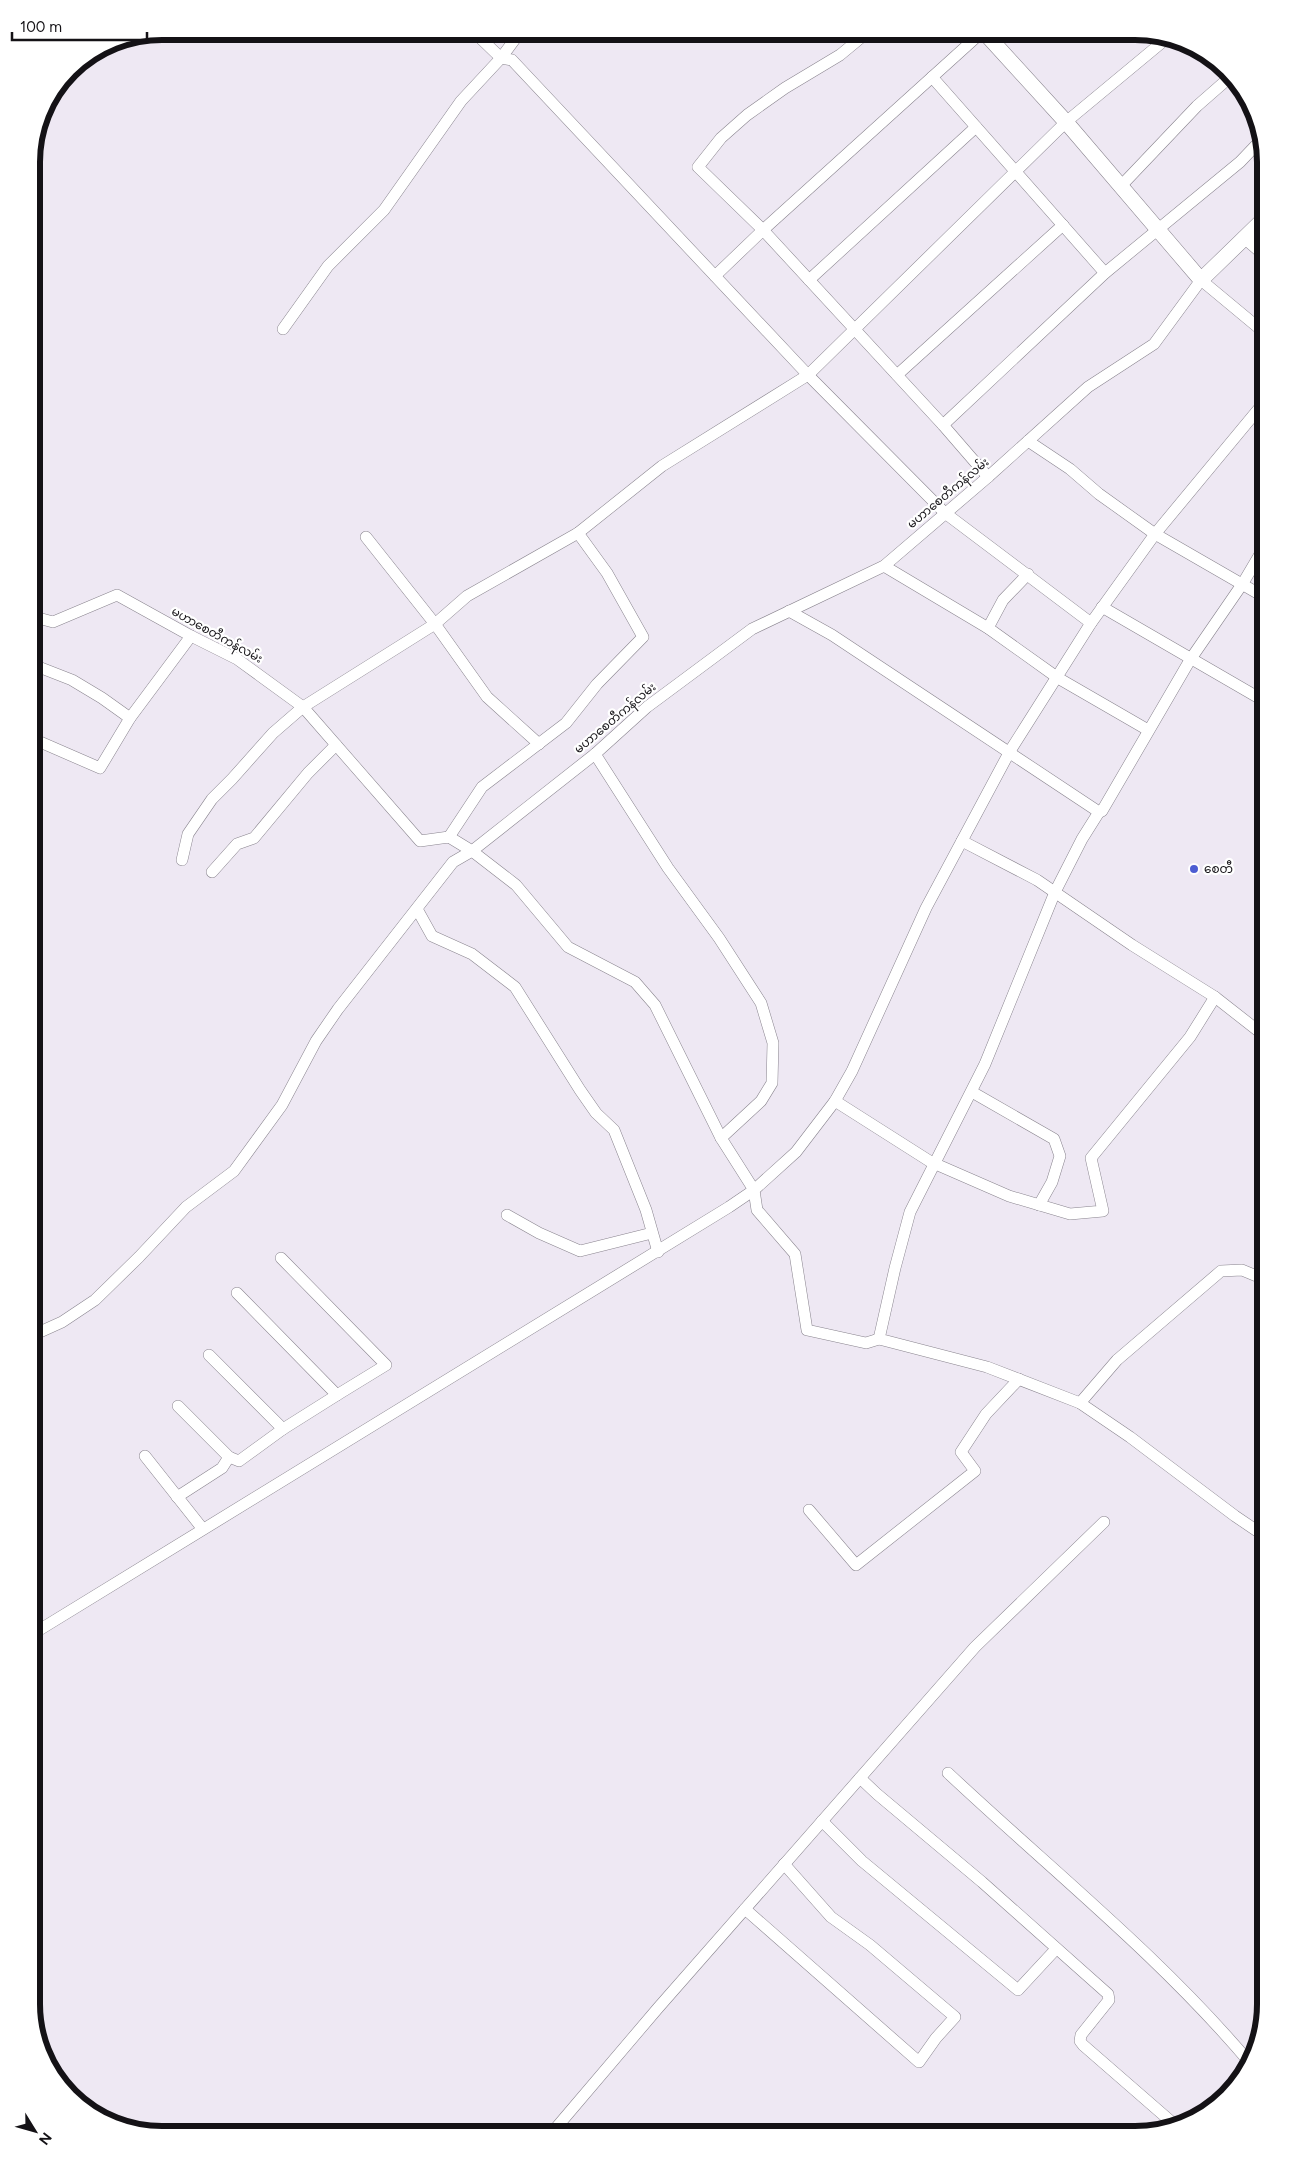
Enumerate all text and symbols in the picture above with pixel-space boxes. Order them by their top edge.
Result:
scale bar [12,10,148,42]
text: 100 m [20,18,62,36]
street label: မဟာစေတီကန်လမ်း [903,453,994,533]
street label: မဟာစေတီကန်လမ်း [167,602,266,669]
street label: မဟာစေတီကန်လမ်း [570,678,661,758]
place label: စေတီ [1204,860,1233,876]
marker: စေတီ [1188,863,1200,875]
north arrow [10,2106,60,2156]
text: N [35,2129,55,2148]

